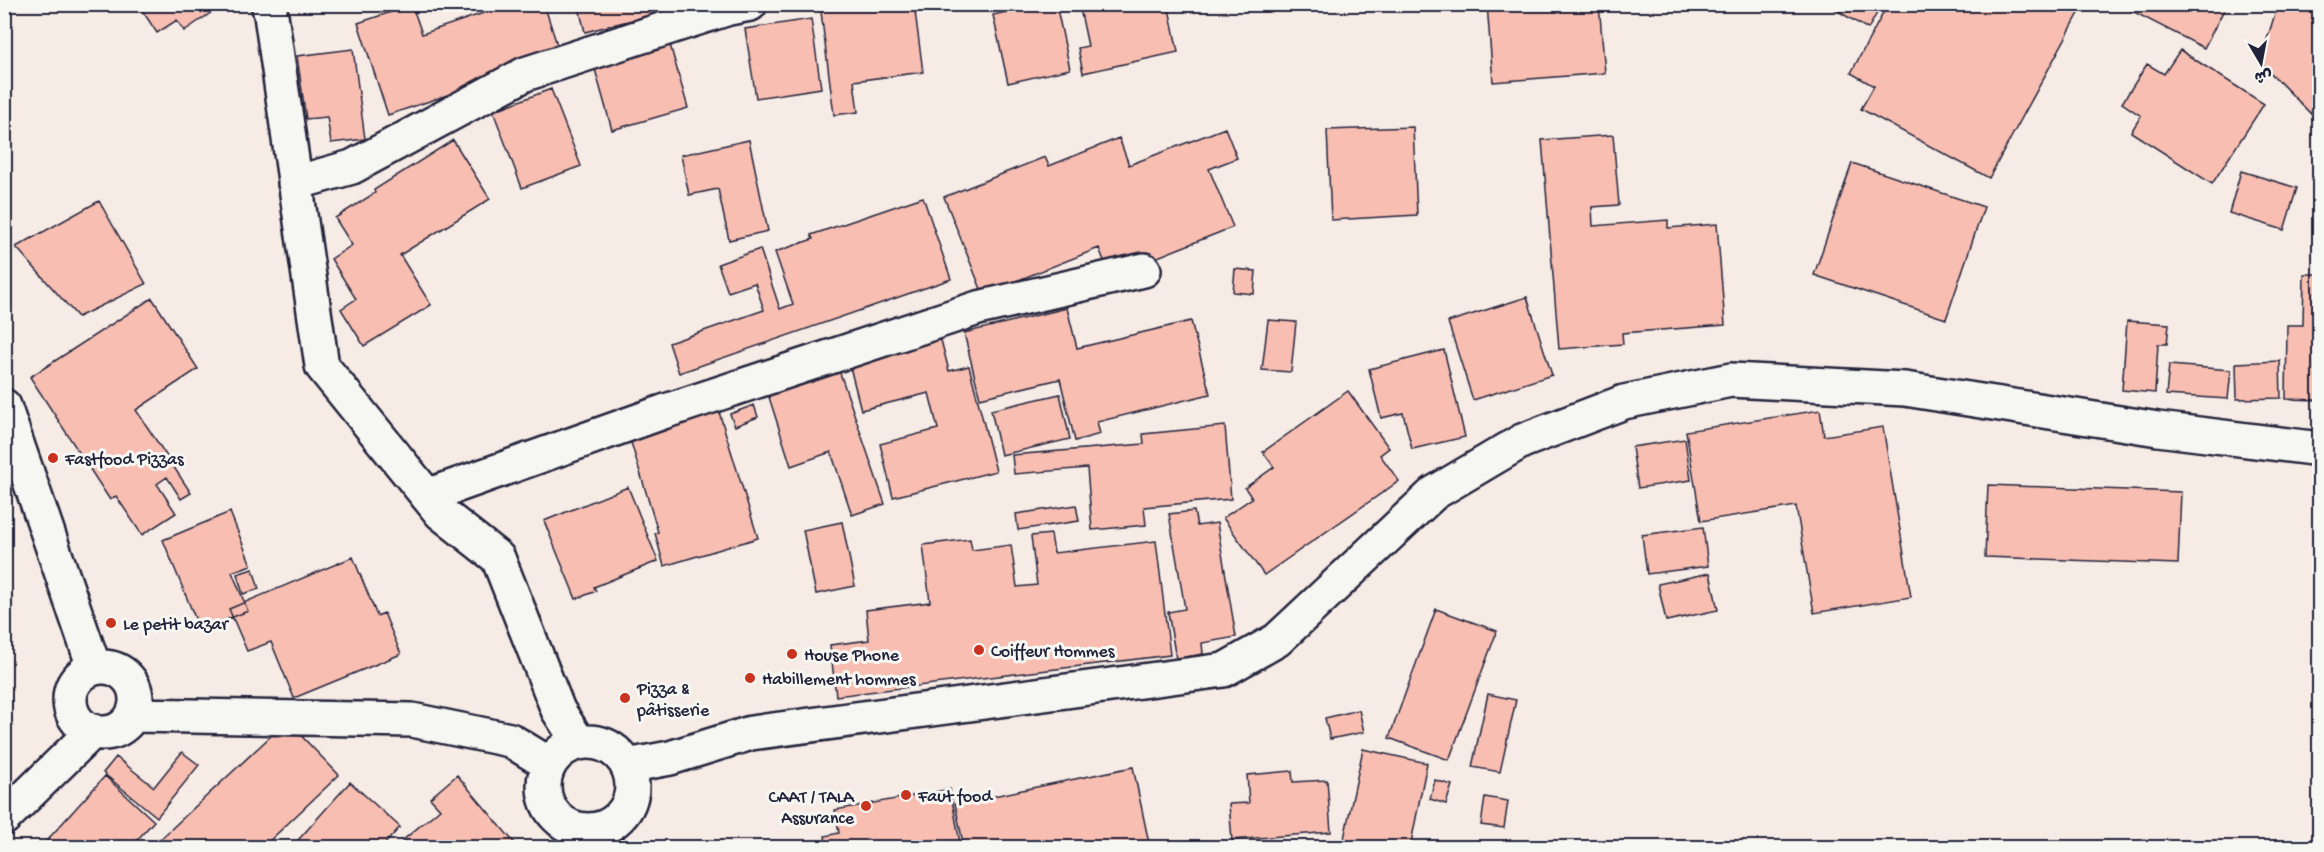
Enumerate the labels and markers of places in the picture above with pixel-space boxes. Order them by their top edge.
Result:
place label: Fastfood Pizzas [64,450,185,471]
marker: Fastfood Pizzas [46,451,60,465]
place label: Le petit bazar [123,615,230,636]
marker: Le petit bazar [104,616,118,630]
place label: Coiffeur Hommes [991,642,1116,663]
marker: Coiffeur Hommes [972,643,986,657]
place label: House Phone [804,646,900,667]
marker: House Phone [785,647,799,661]
place label: Habillement hommes [762,670,917,691]
marker: Habillement hommes [743,671,757,685]
place label: Pizza & pâtisserie [636,680,710,722]
marker: Pizza & pâtisserie [618,691,632,705]
place label: Faut food [917,787,993,808]
place label: CAAT / TALA Assurance [768,788,855,830]
marker: Faut food [899,788,913,802]
marker: CAAT / TALA Assurance [859,799,873,813]

